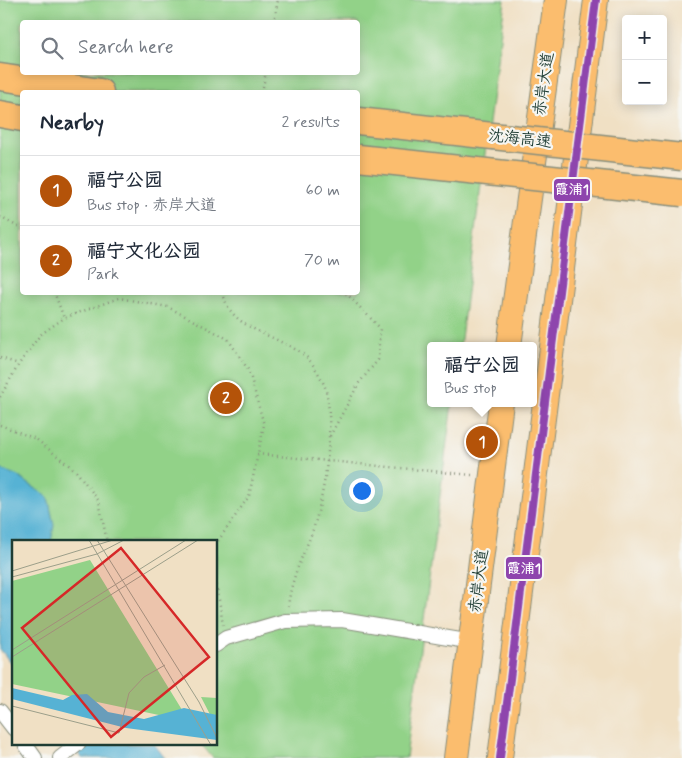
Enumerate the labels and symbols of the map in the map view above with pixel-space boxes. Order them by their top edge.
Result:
street label: 赤岸大道 [529,51,559,117]
street label: 沈海高速 [487,125,553,153]
line badge: 霞浦1 [553,178,591,202]
text: 霞浦1 [555,181,589,199]
pin: 2 [210,379,242,417]
pin: 1 [466,423,498,461]
your location [349,478,375,504]
inset map [12,540,218,746]
street label: 赤岸大道 [465,548,493,614]
line badge: 霞浦1 [505,556,543,580]
text: 霞浦1 [507,560,541,578]

